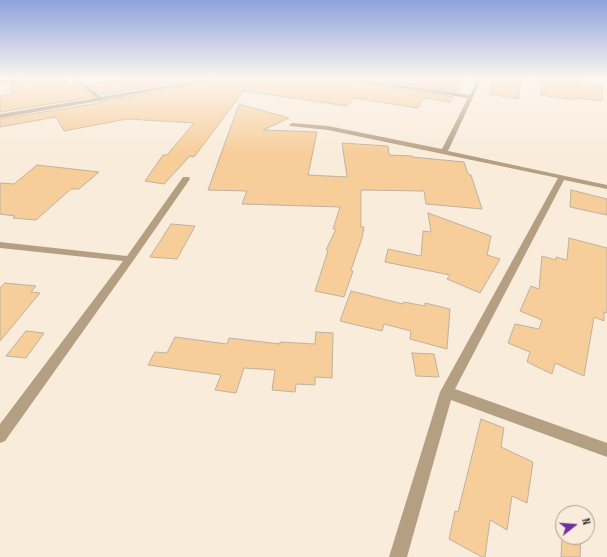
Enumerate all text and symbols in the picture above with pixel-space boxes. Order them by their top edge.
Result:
north arrow [555,505,595,545]
text: N [579,517,593,526]

